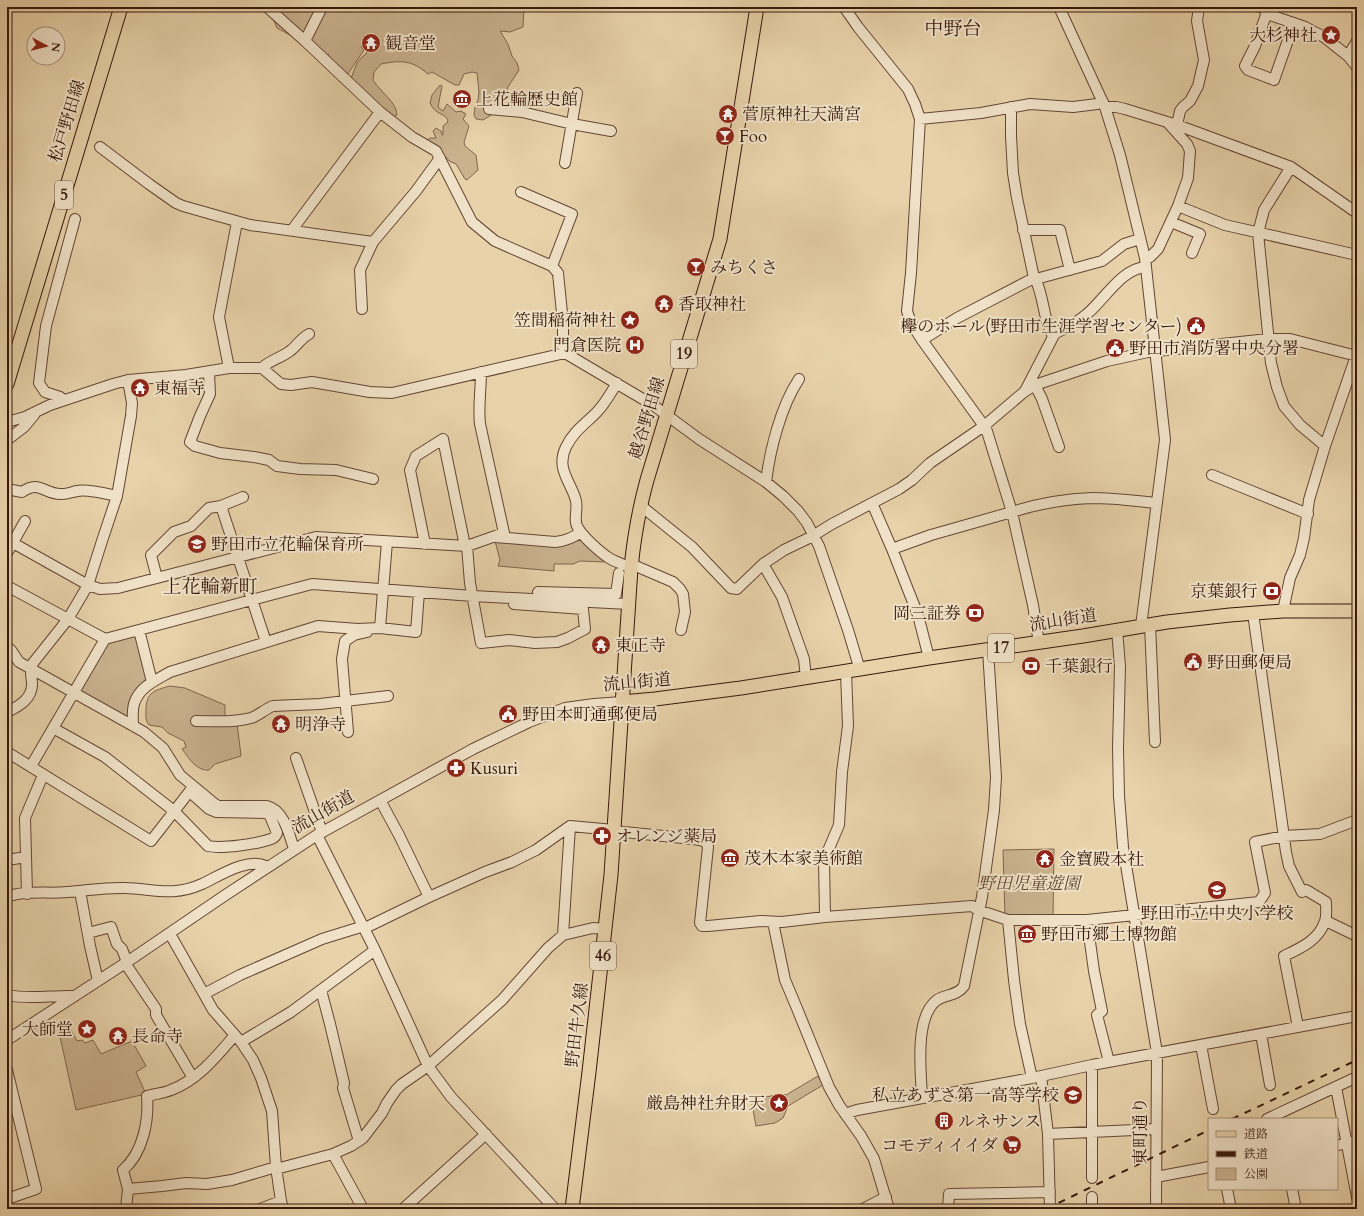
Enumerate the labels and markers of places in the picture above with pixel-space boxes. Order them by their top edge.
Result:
place label: 大杉神社 [1249,24,1317,47]
place icon: 大杉神社 [1320,24,1342,46]
temple icon: 観音堂 [360,32,382,54]
place label: 観音堂 [385,32,436,55]
museum icon: 上花輪歴史館 [451,88,473,110]
place label: 上花輪歴史館 [476,88,578,111]
temple icon: 菅原神社天満宮 [717,103,739,125]
place label: 菅原神社天満宮 [742,103,861,126]
bar icon: Foo [714,125,736,147]
place label: Foo [739,125,767,148]
bar icon: みちくさ [685,256,707,278]
place label: みちくさ [710,256,778,279]
temple icon: 香取神社 [653,293,675,315]
place label: 香取神社 [678,293,746,316]
place label: 笠間稲荷神社 [514,309,616,332]
place icon: 笠間稲荷神社 [619,309,641,331]
place label: 欅のホール(野田市生涯学習センター) [900,315,1182,338]
public building icon: 欅のホール(野田市生涯学習センター) [1185,315,1207,337]
place label: 門倉医院 [553,334,621,357]
hospital icon: 門倉医院 [624,334,646,356]
public building icon: 野田市消防署中央分署 [1104,337,1126,359]
place label: 野田市消防署中央分署 [1129,337,1299,360]
temple icon: 東福寺 [129,377,151,399]
place label: 東福寺 [154,377,205,400]
school or university icon: 野田市立花輪保育所 [186,533,208,555]
place label: 野田市立花輪保育所 [211,533,364,556]
place label: 京葉銀行 [1190,580,1258,603]
bank icon: 京葉銀行 [1261,580,1283,602]
place label: 岡三証券 [893,602,961,625]
bank icon: 岡三証券 [964,602,986,624]
temple icon: 東正寺 [590,634,612,656]
place label: 東正寺 [615,634,666,657]
public building icon: 野田郵便局 [1182,651,1204,673]
place label: 野田郵便局 [1207,651,1292,674]
bank icon: 千葉銀行 [1020,655,1042,677]
place label: 千葉銀行 [1045,655,1113,678]
public building icon: 野田本町通郵便局 [497,703,519,725]
place label: 野田本町通郵便局 [522,703,658,726]
temple icon: 明浄寺 [270,713,292,735]
place label: 明浄寺 [295,713,346,736]
pharmacy icon: Kusuri [445,757,467,779]
place label: Kusuri [470,757,518,780]
pharmacy icon: オレンジ薬局 [591,825,613,847]
place label: オレンジ薬局 [616,825,717,848]
museum icon: 茂木本家美術館 [719,847,741,869]
place label: 茂木本家美術館 [744,847,863,870]
temple icon: 金寶殿本社 [1034,848,1056,870]
place label: 金寶殿本社 [1059,848,1144,871]
school or university icon: 野田市立中央小学校 [1206,879,1228,901]
place label: 野田市立中央小学校 [1141,902,1294,925]
museum icon: 野田市郷土博物館 [1016,923,1038,945]
place label: 野田市郷土博物館 [1041,923,1177,946]
place label: 大師堂 [22,1018,73,1041]
place icon: 大師堂 [76,1018,98,1040]
temple icon: 長命寺 [107,1025,129,1047]
place label: 長命寺 [132,1025,183,1048]
place label: 私立あずさ第一高等学校 [872,1084,1059,1107]
school or university icon: 私立あずさ第一高等学校 [1062,1084,1084,1106]
place label: 厳島神社弁財天 [646,1092,765,1115]
place icon: 厳島神社弁財天 [768,1092,790,1114]
building icon: ルネサンス [933,1110,955,1132]
place label: ルネサンス [958,1110,1041,1133]
place label: コモディイイダ [881,1134,998,1157]
supermarket icon: コモディイイダ [1001,1134,1023,1156]

